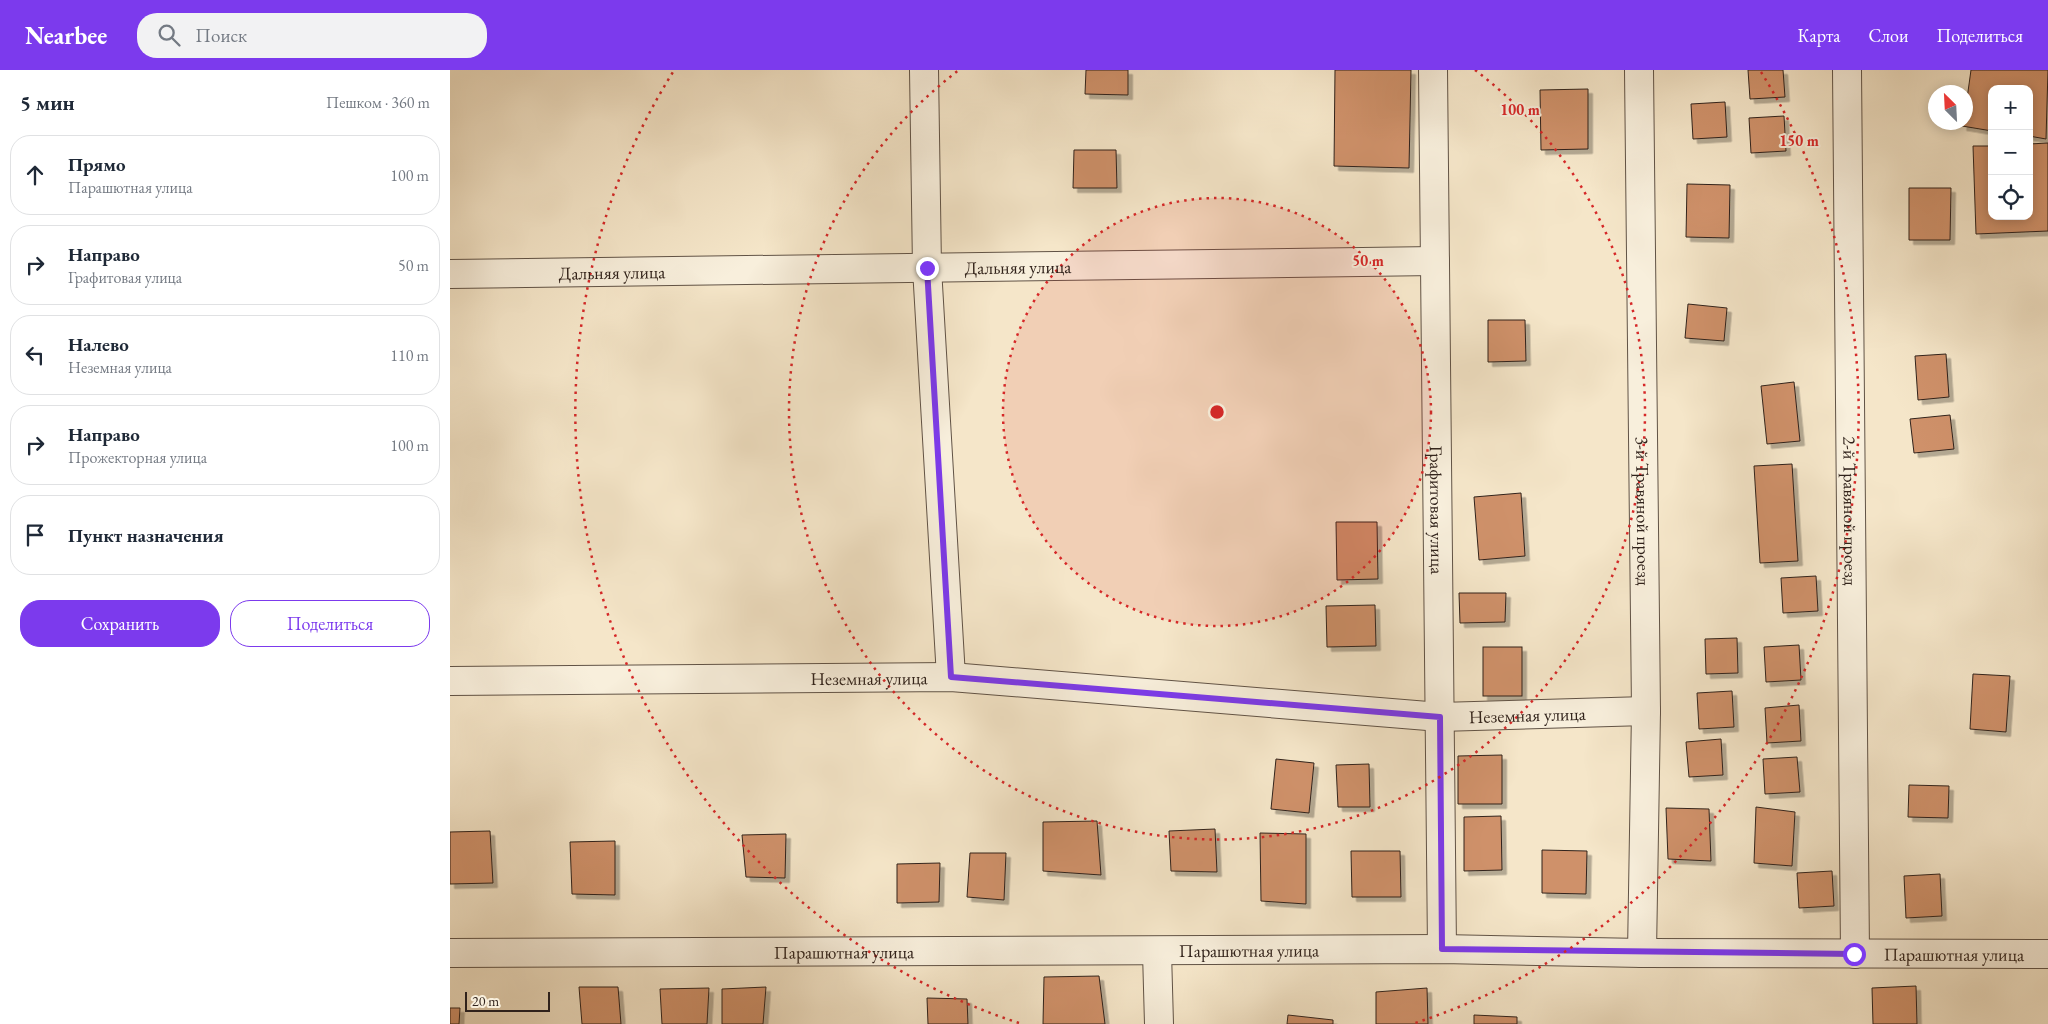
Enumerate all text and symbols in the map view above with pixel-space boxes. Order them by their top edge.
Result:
search box [137,13,487,58]
text: Nearbee [25,20,107,51]
icon: search [155,21,183,49]
text: Поиск [195,23,247,48]
text: Карта [1798,24,1841,47]
text: Слои [1869,24,1908,47]
text: Поделиться [1936,24,2023,47]
north arrow [1928,85,1973,130]
map controls [1988,85,2033,220]
button: + [1988,85,2033,130]
text: 5 мин [20,89,75,116]
text: Пешком · 360 m [326,92,430,113]
text: 100 m [1500,100,1540,119]
button: − [1988,130,2033,175]
text: 150 m [1779,131,1819,150]
text: Прямо [68,152,126,177]
icon: ahead [21,161,49,189]
text: 100 m [390,165,429,186]
button: locate [1988,175,2033,220]
text: Парашютная улица [68,177,193,198]
text: Направо [68,242,140,267]
icon: right [21,251,49,279]
text: 50 m [1352,251,1384,270]
street label: Дальняя улица [964,254,1072,279]
text: 50 m [398,255,429,276]
route end [916,257,939,280]
street label: Дальняя улица [558,260,666,284]
text: Графитовая улица [68,267,182,288]
text: Налево [68,332,129,357]
icon: left [21,341,49,369]
text: 110 m [390,345,429,366]
text: Неземная улица [68,357,172,378]
centre of rings [1208,403,1226,421]
text: Направо [68,422,140,447]
icon: right [21,431,49,459]
text: 100 m [390,435,429,456]
street label: 3-й Травяной проезд [1632,436,1656,586]
street label: 2-й Травяной проезд [1839,436,1863,586]
street label: Графитовая улица [1425,446,1450,575]
text: Прожекторная улица [68,447,207,468]
icon: arrive [21,521,49,549]
text: Пункт назначения [68,523,224,548]
button: Сохранить [20,600,220,647]
button: Поделиться [230,600,430,647]
street label: Неземная улица [810,666,928,690]
street label: Неземная улица [1468,701,1587,728]
street label: Парашютная улица [1179,938,1320,962]
street label: Парашютная улица [774,940,915,963]
street label: Парашютная улица [1884,942,2025,965]
route start [1843,943,1866,966]
scale bar [465,989,550,1012]
text: 20 m [472,992,499,1010]

